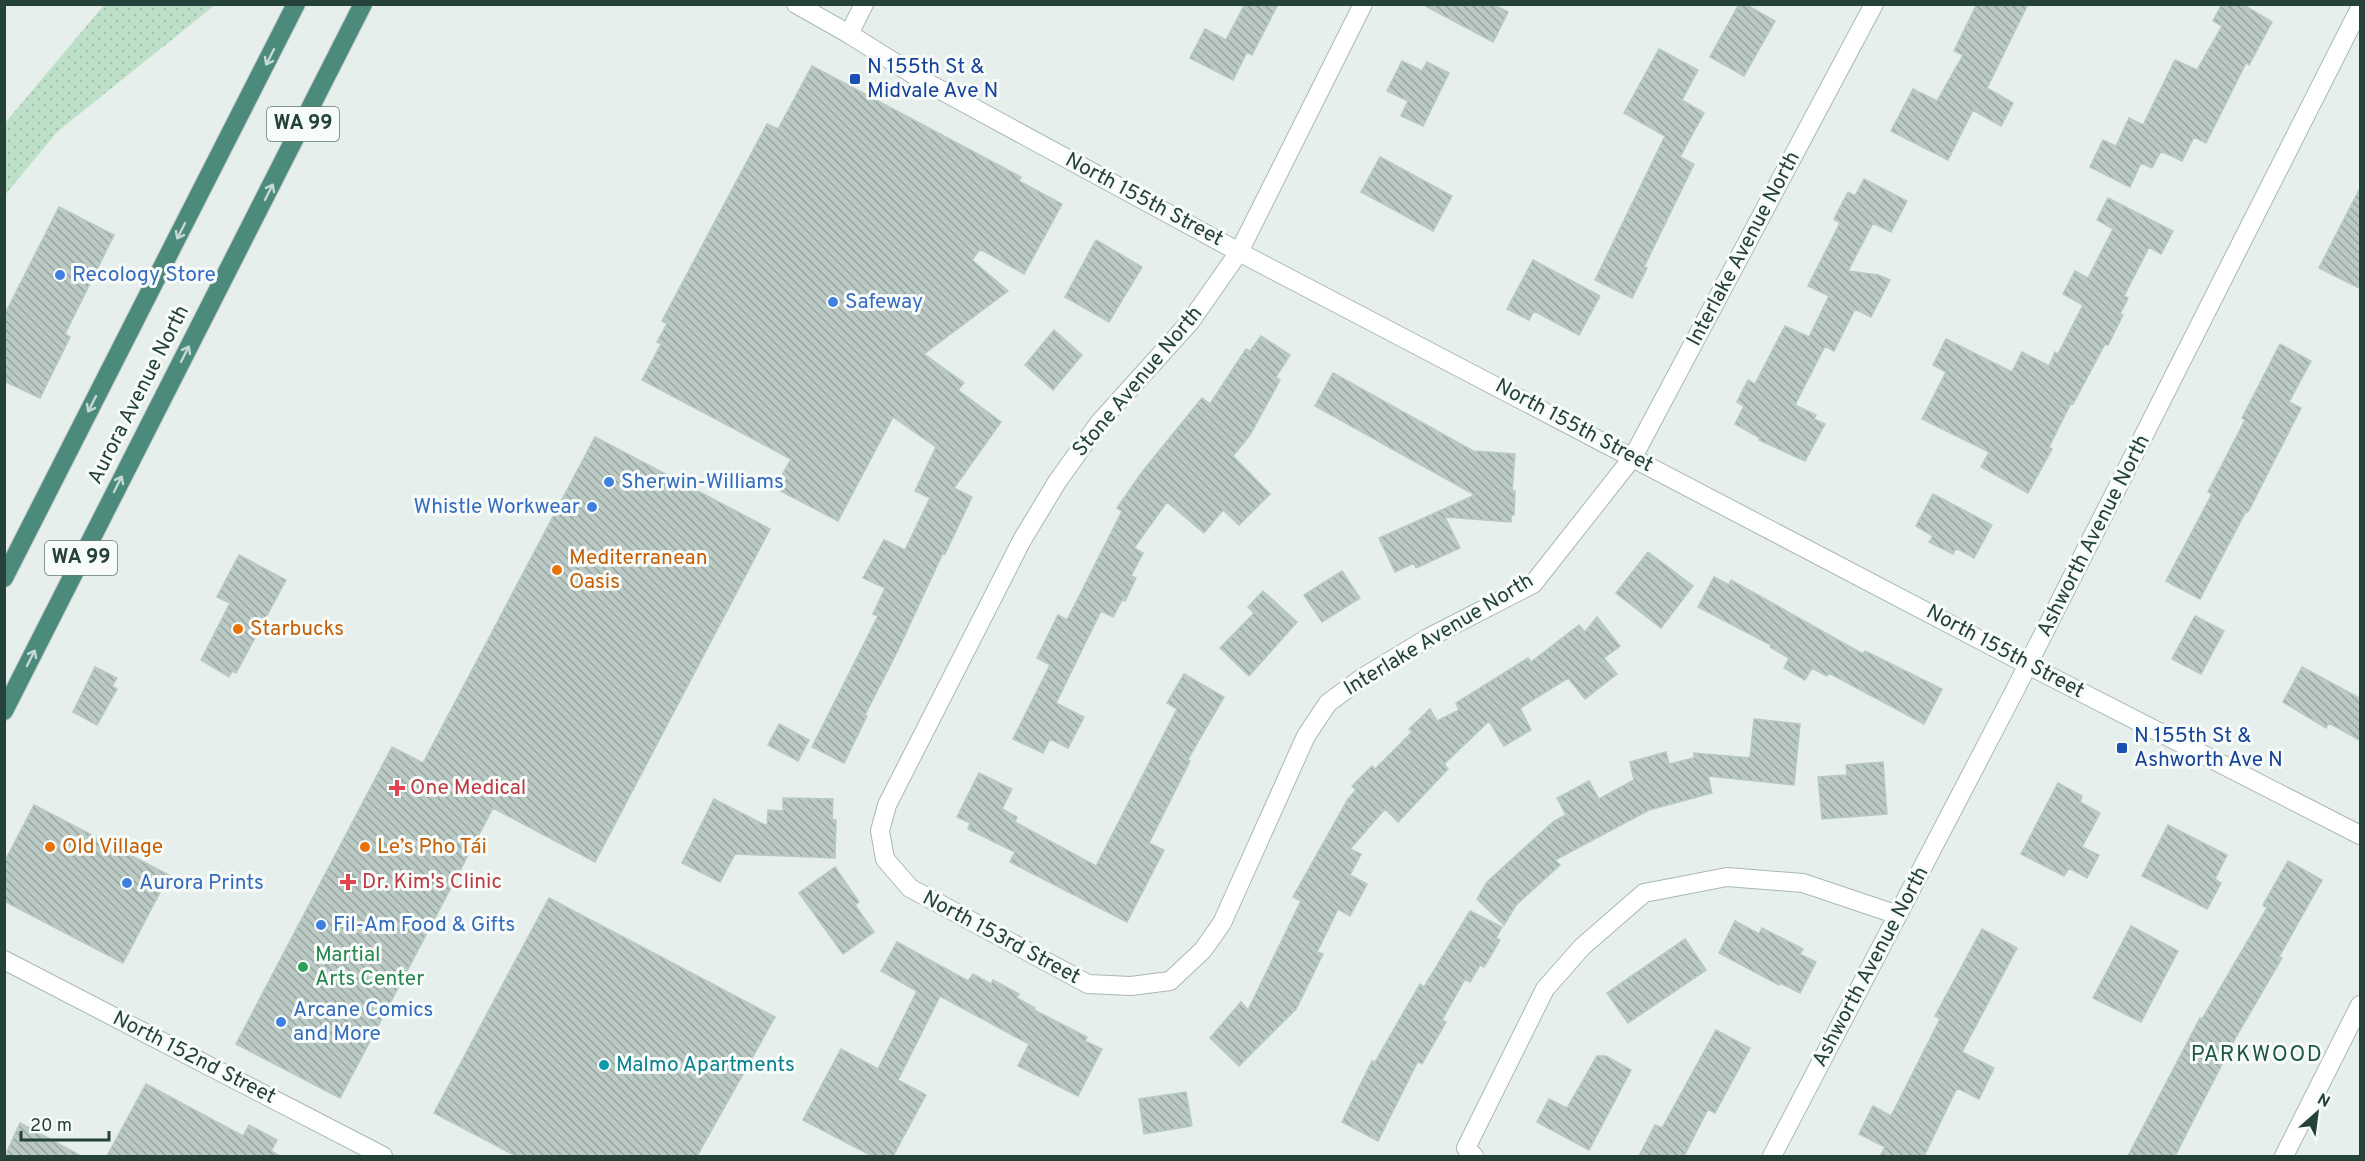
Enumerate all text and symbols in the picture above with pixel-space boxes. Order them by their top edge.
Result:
one-way arrow [264,47,275,65]
place label: N 155th St & Midvale Ave N [867,54,998,105]
marker: N 155th St & Midvale Ave N [848,72,862,86]
road number: WA 99 [267,107,339,141]
street label: North 155th Street [1060,147,1228,253]
street label: Interlake Avenue North [1681,147,1807,351]
one-way arrow [263,183,275,201]
one-way arrow [175,221,187,239]
place label: Recology Store [72,262,216,289]
marker: Recology Store [53,268,67,282]
place label: Safeway [845,289,923,316]
marker: Safeway [826,295,840,309]
street label: Aurora Avenue North [82,301,196,489]
street label: Stone Avenue North [1067,301,1209,463]
one-way arrow [180,345,191,363]
street label: North 155th Street [1490,373,1658,479]
one-way arrow [86,395,98,412]
street label: Ashworth Avenue North [2031,430,2157,642]
place label: Sherwin-Williams [621,469,784,496]
one-way arrow [113,475,125,493]
marker: Sherwin-Williams [602,475,616,489]
place label: Whistle Workwear [414,494,580,521]
marker: Whistle Workwear [585,500,599,514]
road number: WA 99 [45,541,117,575]
place label: Mediterranean Oasis [569,545,708,596]
marker: Mediterranean Oasis [550,563,564,577]
street label: Interlake Avenue North [1339,568,1539,702]
street label: North 155th Street [1921,599,2089,705]
place label: Starbucks [250,616,344,643]
marker: Starbucks [231,622,245,636]
one-way arrow [25,650,37,668]
place label: N 155th St & Ashworth Ave N [2134,723,2283,774]
marker: N 155th St & Ashworth Ave N [2115,741,2129,755]
place label: One Medical [410,775,526,802]
marker: One Medical [388,779,406,797]
place label: Old Village [62,834,163,861]
place label: Le’s Pho Tái [377,834,487,861]
marker: Old Village [43,840,57,854]
marker: Le’s Pho Tái [358,840,372,854]
street label: Ashworth Avenue North [1807,862,1935,1072]
place label: Dr. Kim's Clinic [362,869,502,896]
place label: Aurora Prints [139,870,264,897]
marker: Dr. Kim's Clinic [339,873,357,891]
marker: Aurora Prints [120,876,134,890]
street label: North 153rd Street [917,885,1085,991]
place label: Fil-Am Food & Gifts [333,912,515,939]
marker: Fil-Am Food & Gifts [314,918,328,932]
place label: Martial Arts Center [315,942,424,993]
marker: Martial Arts Center [296,960,310,974]
place label: Arcane Comics and More [293,997,433,1048]
street label: North 152nd Street [108,1005,280,1111]
marker: Arcane Comics and More [274,1015,288,1029]
district label: PARKWOOD [2191,1042,2323,1069]
place label: Malmo Apartments [616,1052,795,1079]
marker: Malmo Apartments [597,1058,611,1072]
north arrow [2287,1083,2347,1143]
text: N [2313,1090,2333,1113]
scale bar [21,1104,110,1142]
text: 20 m [30,1115,72,1138]

